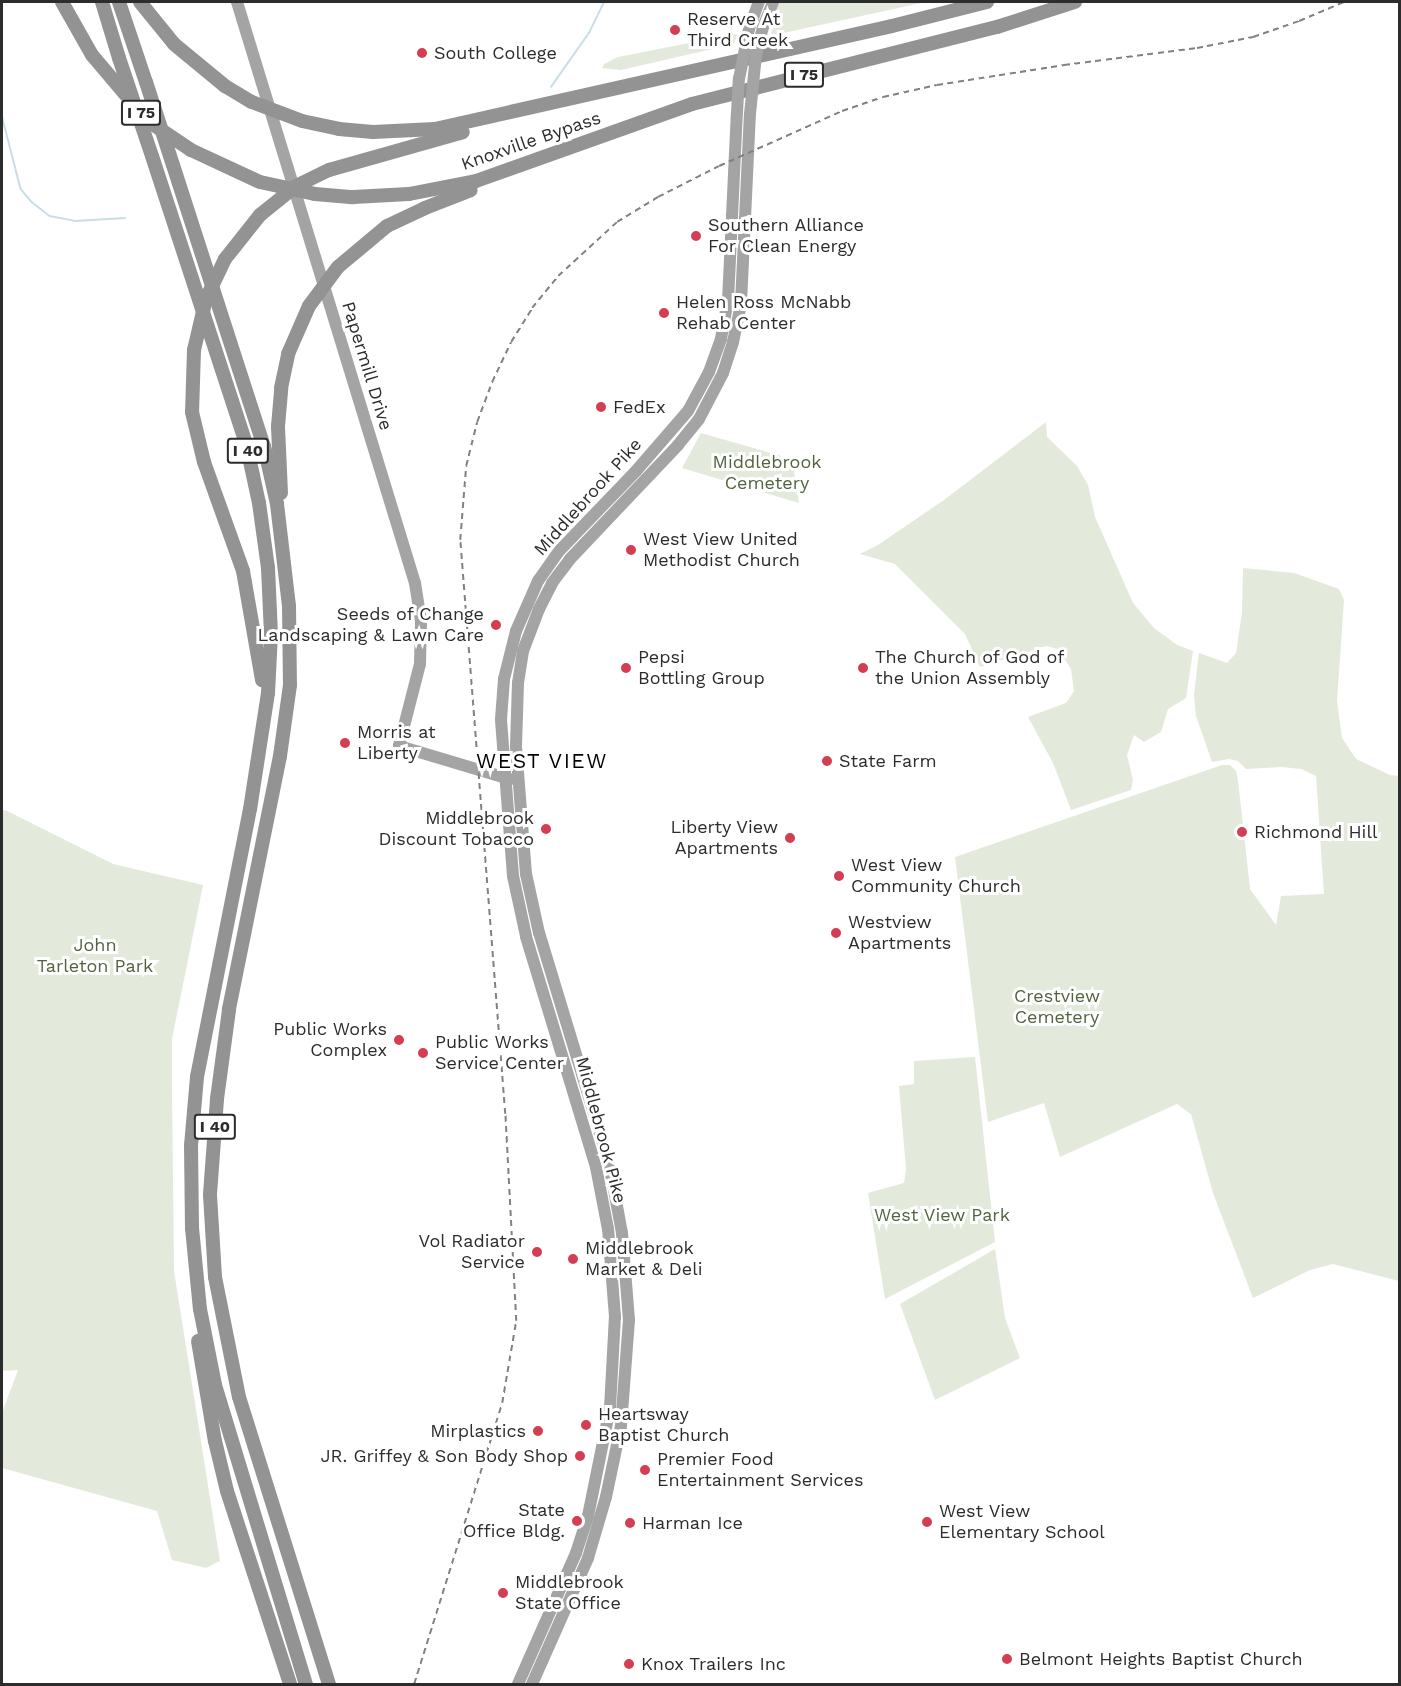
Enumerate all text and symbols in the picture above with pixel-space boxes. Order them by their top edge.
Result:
place label: Reserve At Third Creek [687,9,788,52]
marker: Reserve At Third Creek [668,23,682,37]
place label: South College [434,42,557,64]
marker: South College [415,46,429,60]
road number: I 75 [783,62,825,88]
road number: I 75 [120,100,162,126]
street label: Knoxville Bypass [458,107,604,175]
place label: Southern Alliance For Clean Energy [708,215,865,258]
marker: Southern Alliance For Clean Energy [689,229,703,243]
place label: Helen Ross McNabb Rehab Center [676,292,851,334]
street label: Papermill Drive [337,299,397,433]
marker: Helen Ross McNabb Rehab Center [657,306,671,320]
place label: FedEx [613,396,666,418]
marker: FedEx [594,400,608,414]
street label: Middlebrook Pike [529,434,647,560]
road number: I 40 [226,438,270,464]
park label: Middlebrook Cemetery [713,452,821,494]
place label: West View United Methodist Church [643,529,800,572]
marker: West View United Methodist Church [624,543,638,557]
place label: Seeds of Change Landscaping & Lawn Care [258,604,484,646]
marker: Seeds of Change Landscaping & Lawn Care [489,618,503,632]
place label: Pepsi Bottling Group [638,647,765,690]
place label: The Church of God of the Union Assembly [875,647,1065,690]
marker: Pepsi Bottling Group [619,661,633,675]
marker: The Church of God of the Union Assembly [856,661,870,675]
place label: Morris at Liberty [357,722,435,764]
marker: Morris at Liberty [338,736,352,750]
district label: WEST VIEW [475,748,609,774]
place label: State Farm [839,750,937,772]
marker: State Farm [820,754,834,768]
place label: Middlebrook Discount Tobacco [378,808,534,850]
place label: Liberty View Apartments [669,817,778,860]
place label: Richmond Hill [1254,821,1377,843]
marker: Middlebrook Discount Tobacco [539,822,553,836]
marker: Richmond Hill [1235,825,1249,839]
marker: Liberty View Apartments [783,831,797,845]
place label: West View Community Church [851,855,1021,898]
marker: West View Community Church [832,869,846,883]
place label: Westview Apartments [848,912,951,954]
marker: Westview Apartments [829,926,843,940]
park label: John Tarleton Park [37,935,153,978]
park label: Crestview Cemetery [1014,986,1100,1028]
place label: Public Works Complex [273,1019,387,1062]
place label: Public Works Service Center [435,1032,564,1074]
marker: Public Works Complex [392,1033,406,1047]
marker: Public Works Service Center [416,1046,430,1060]
street label: Middlebrook Pike [571,1054,631,1206]
road number: I 40 [192,1114,238,1140]
park label: West View Park [874,1204,1010,1226]
place label: Vol Radiator Service [418,1231,525,1274]
place label: Middlebrook Market & Deli [585,1238,702,1280]
marker: Vol Radiator Service [530,1245,544,1259]
marker: Middlebrook Market & Deli [566,1252,580,1266]
place label: Heartsway Baptist Church [598,1404,729,1446]
marker: Heartsway Baptist Church [579,1418,593,1432]
place label: Mirplastics [430,1420,526,1442]
marker: Mirplastics [531,1424,545,1438]
place label: JR. Griffey & Son Body Shop [319,1445,568,1467]
marker: JR. Griffey & Son Body Shop [573,1449,587,1463]
place label: Premier Food Entertainment Services [657,1449,863,1492]
marker: Premier Food Entertainment Services [638,1463,652,1477]
place label: State Office Bldg. [463,1500,565,1543]
place label: West View Elementary School [939,1501,1105,1544]
place label: Harman Ice [642,1512,743,1534]
marker: State Office Bldg. [570,1514,584,1528]
marker: West View Elementary School [920,1515,934,1529]
marker: Harman Ice [623,1516,637,1530]
place label: Middlebrook State Office [515,1572,624,1614]
marker: Middlebrook State Office [496,1586,510,1600]
place label: Belmont Heights Baptist Church [1019,1648,1303,1670]
marker: Belmont Heights Baptist Church [1000,1652,1014,1666]
place label: Knox Trailers Inc [641,1653,787,1675]
marker: Knox Trailers Inc [622,1657,636,1671]

